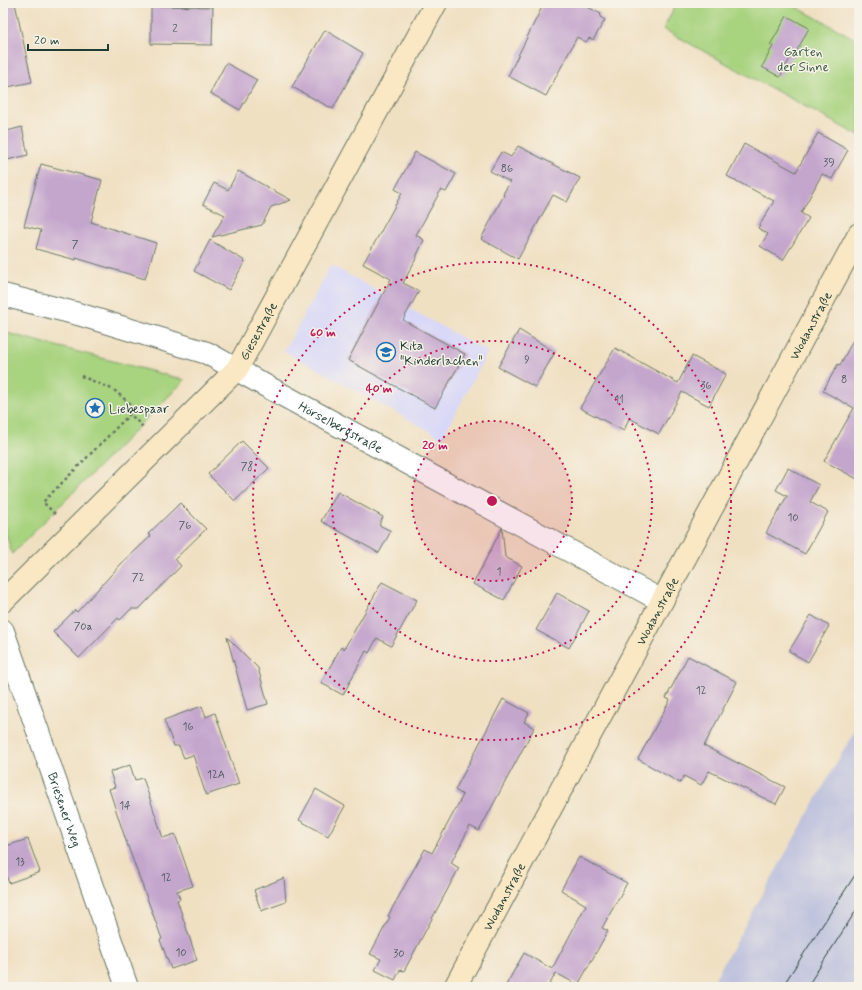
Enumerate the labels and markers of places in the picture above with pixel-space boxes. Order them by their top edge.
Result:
place label: Kita "Kinderlachen" [400,338,483,370]
school or university icon: Kita "Kinderlachen" [375,341,397,363]
place icon: Liebespaar [84,397,106,419]
place label: Liebespaar [109,401,170,418]
centre of rings [485,494,499,508]

